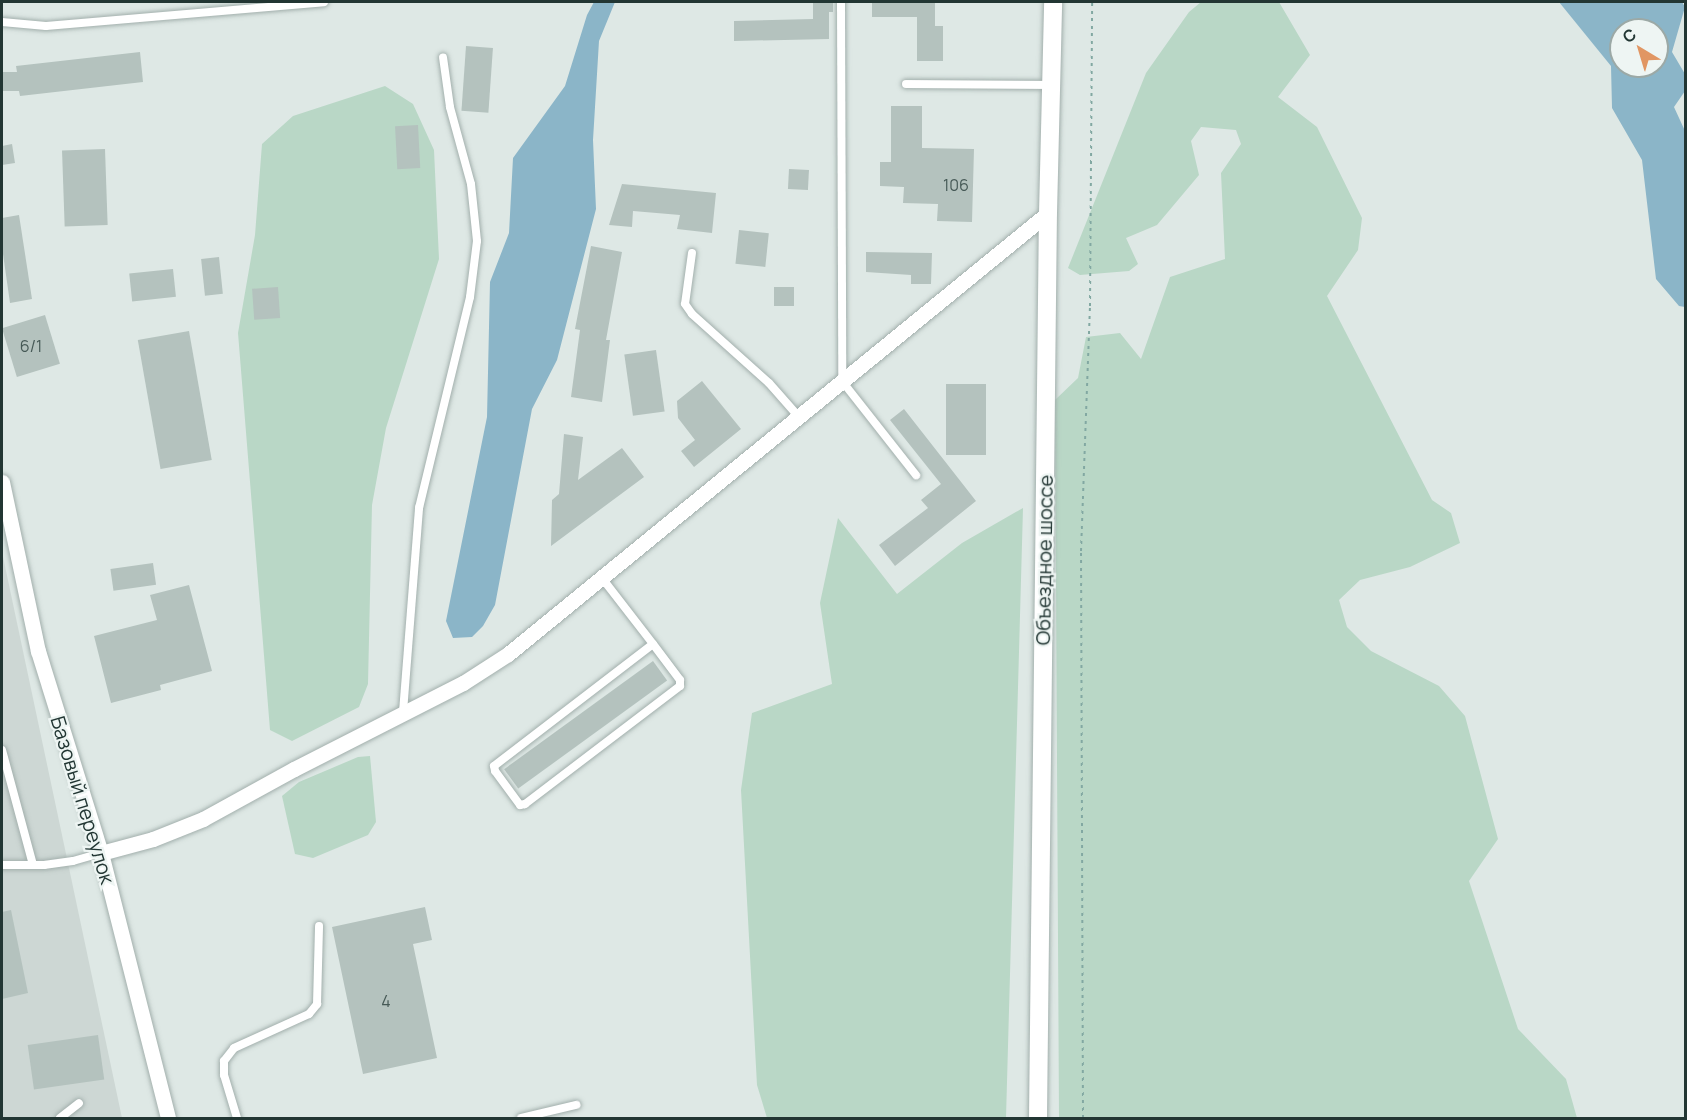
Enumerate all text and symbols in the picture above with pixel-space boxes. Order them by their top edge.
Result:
north arrow [1609,18,1669,78]
text: С [1618,23,1641,48]
house number: 106 [943,175,969,195]
house number: 6/1 [20,336,42,356]
street label: Объездное шоссе [1031,475,1057,645]
street label: Базовый переулок [46,713,120,887]
house number: 4 [381,991,391,1011]

